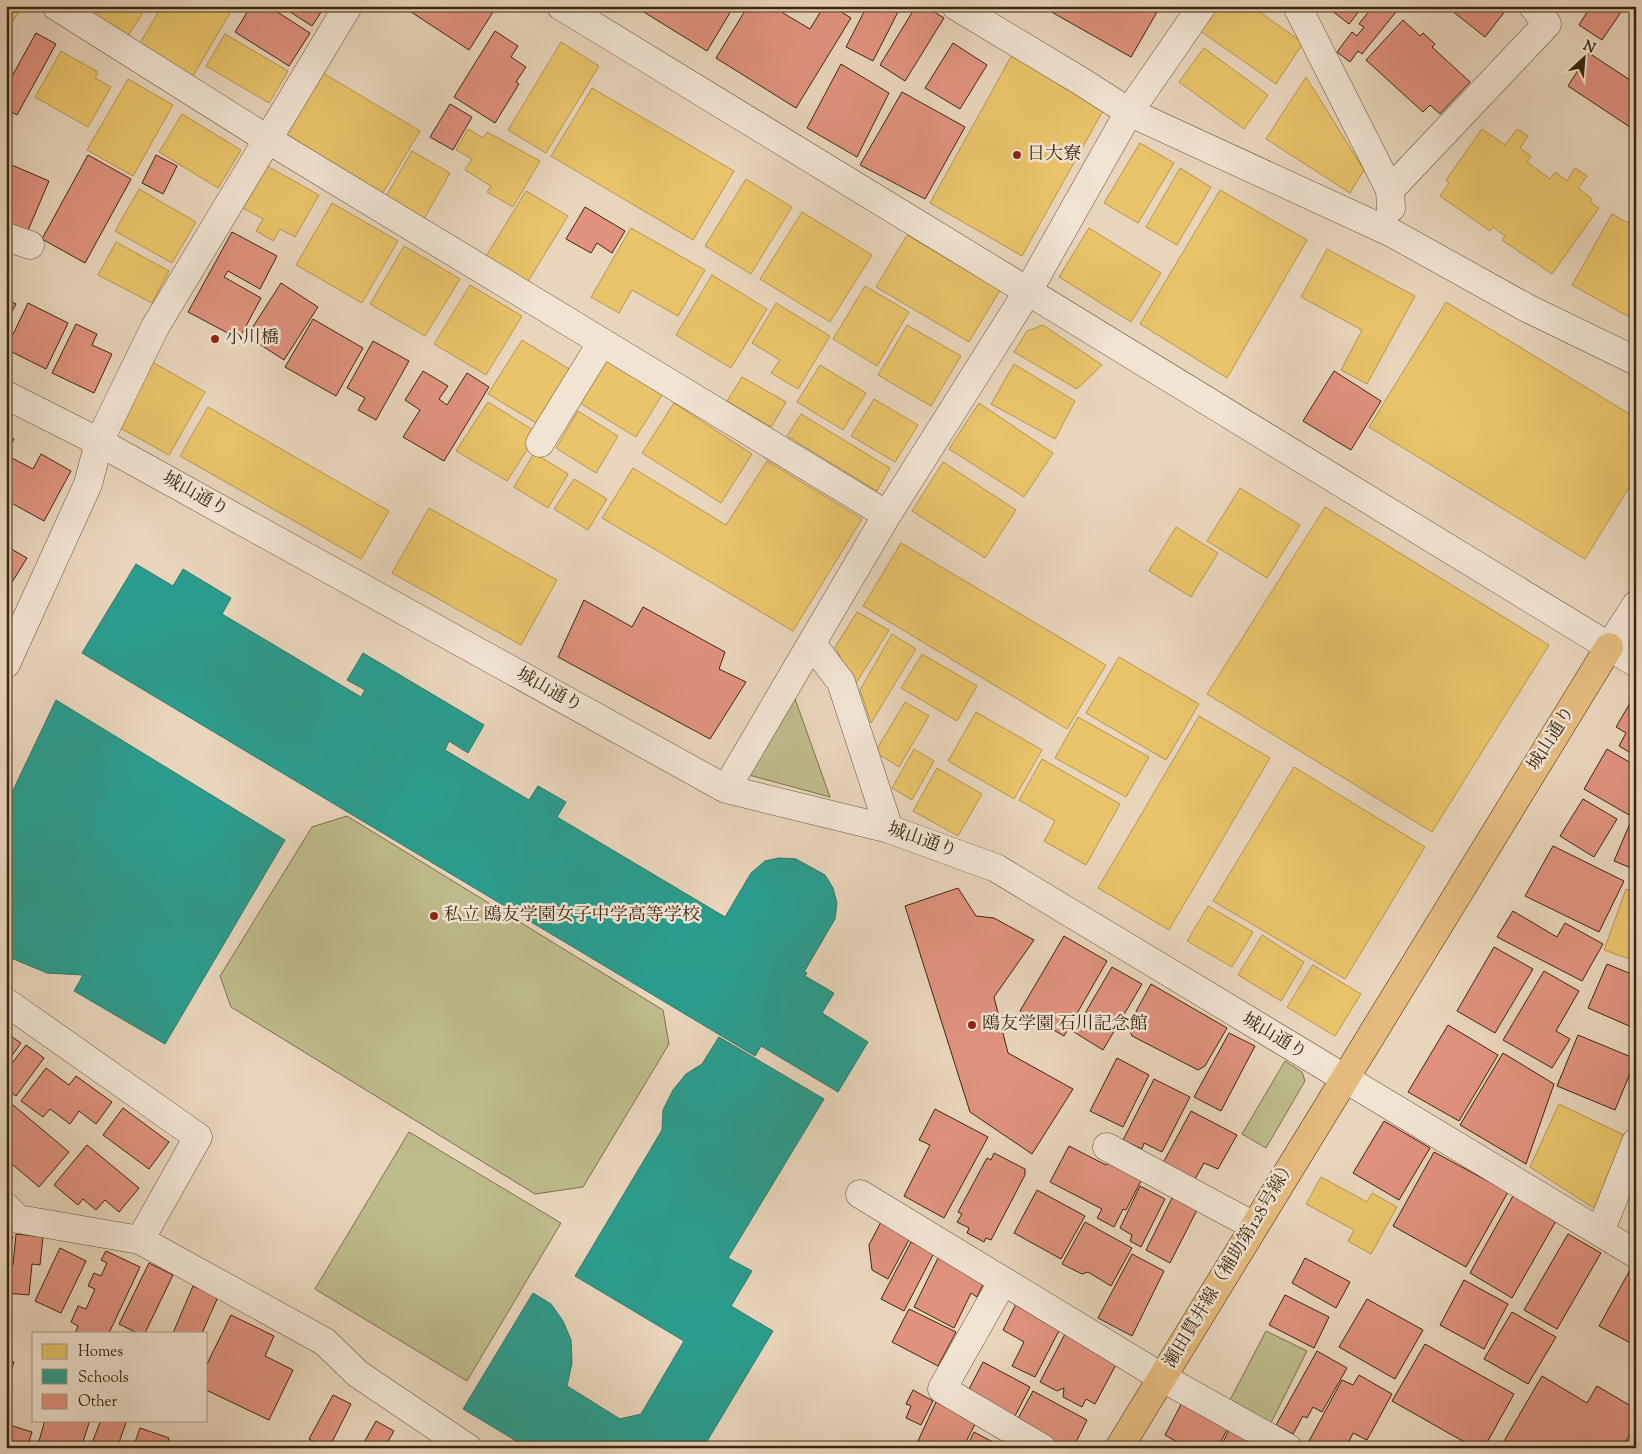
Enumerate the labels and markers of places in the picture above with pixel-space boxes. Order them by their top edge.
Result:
place label: 日大寮 [1027,142,1081,168]
marker: 日大寮 [1011,149,1023,161]
place label: 小川橋 [225,326,279,352]
marker: 小川橋 [209,333,221,345]
place label: 私立 鴎友学園女子中学高等学校 [444,903,700,929]
marker: 私立 鴎友学園女子中学高等学校 [428,910,440,922]
place label: 鴎友学園 石川記念館 [982,1012,1148,1038]
marker: 鴎友学園 石川記念館 [966,1019,978,1031]

